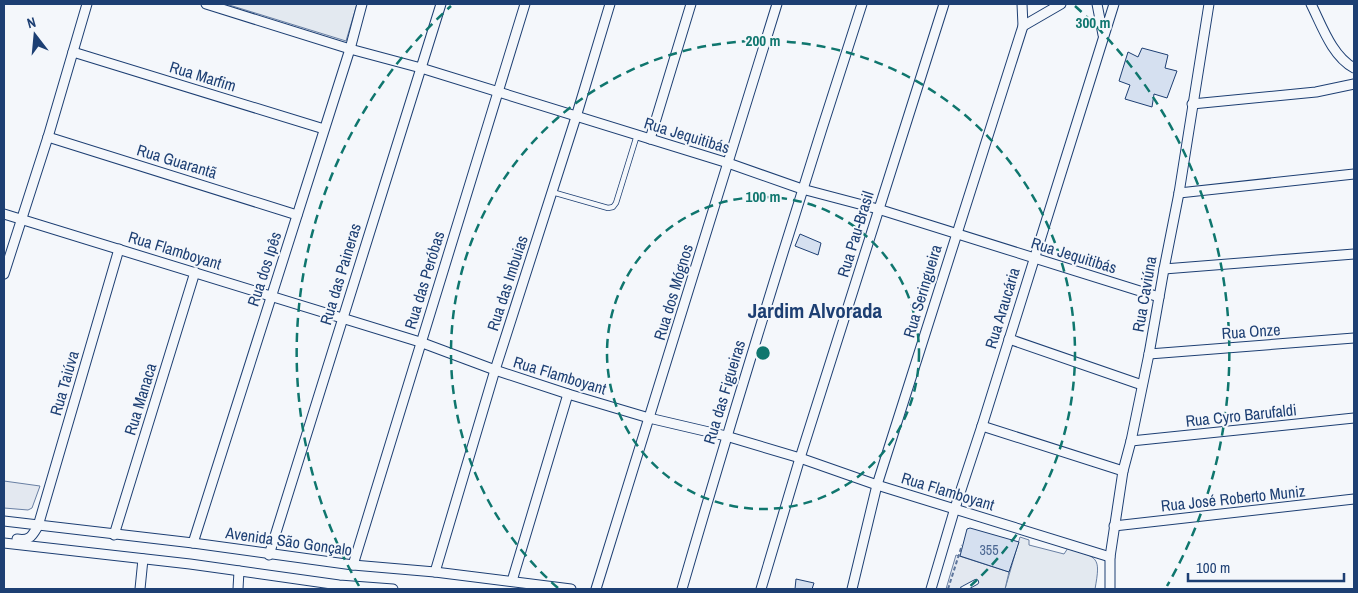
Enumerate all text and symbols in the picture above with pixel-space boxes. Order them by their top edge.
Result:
north arrow [10,10,60,60]
text: 300 m [1076,12,1110,33]
text: N [25,13,38,32]
text: 200 m [746,30,780,51]
street label: Rua Marfim [167,55,239,97]
street label: Rua Jequitibás [642,112,732,158]
street label: Rua Guarantã [134,138,220,184]
text: 100 m [746,186,780,207]
street label: Rua Pau-Brasil [831,188,879,280]
street label: Rua das Paineras [314,221,366,327]
street label: Rua Flamboyant [126,225,225,275]
street label: Rua das Peróbas [399,228,449,332]
street label: Rua dos Ipês [242,229,286,309]
street label: Rua das Imbuias [481,232,533,334]
street label: Rua Jequitibás [1029,232,1119,278]
street label: Rua dos Mógnos [648,241,698,343]
street label: Rua Seringueira [897,241,947,340]
street label: Rua Caviúna [1127,254,1162,334]
street label: Rua Araucária [979,264,1025,351]
district label: Jardim Alvorada [748,296,883,325]
street label: Rua Onze [1221,318,1281,344]
street label: Rua das Figueiras [698,337,750,447]
centre of rings [754,344,772,362]
street label: Rua Taiúva [44,347,84,418]
street label: Rua Flamboyant [511,350,610,400]
street label: Rua Manaca [119,360,162,438]
street label: Rua Cyro Barufaldi [1184,398,1298,432]
street label: Rua Flamboyant [899,466,998,516]
street label: Rua José Roberto Muniz [1160,479,1307,517]
street label: Avenida São Gonçalo [223,521,354,561]
house number: 355 [979,541,999,559]
scale bar [1188,550,1344,582]
text: 100 m [1196,557,1230,578]

